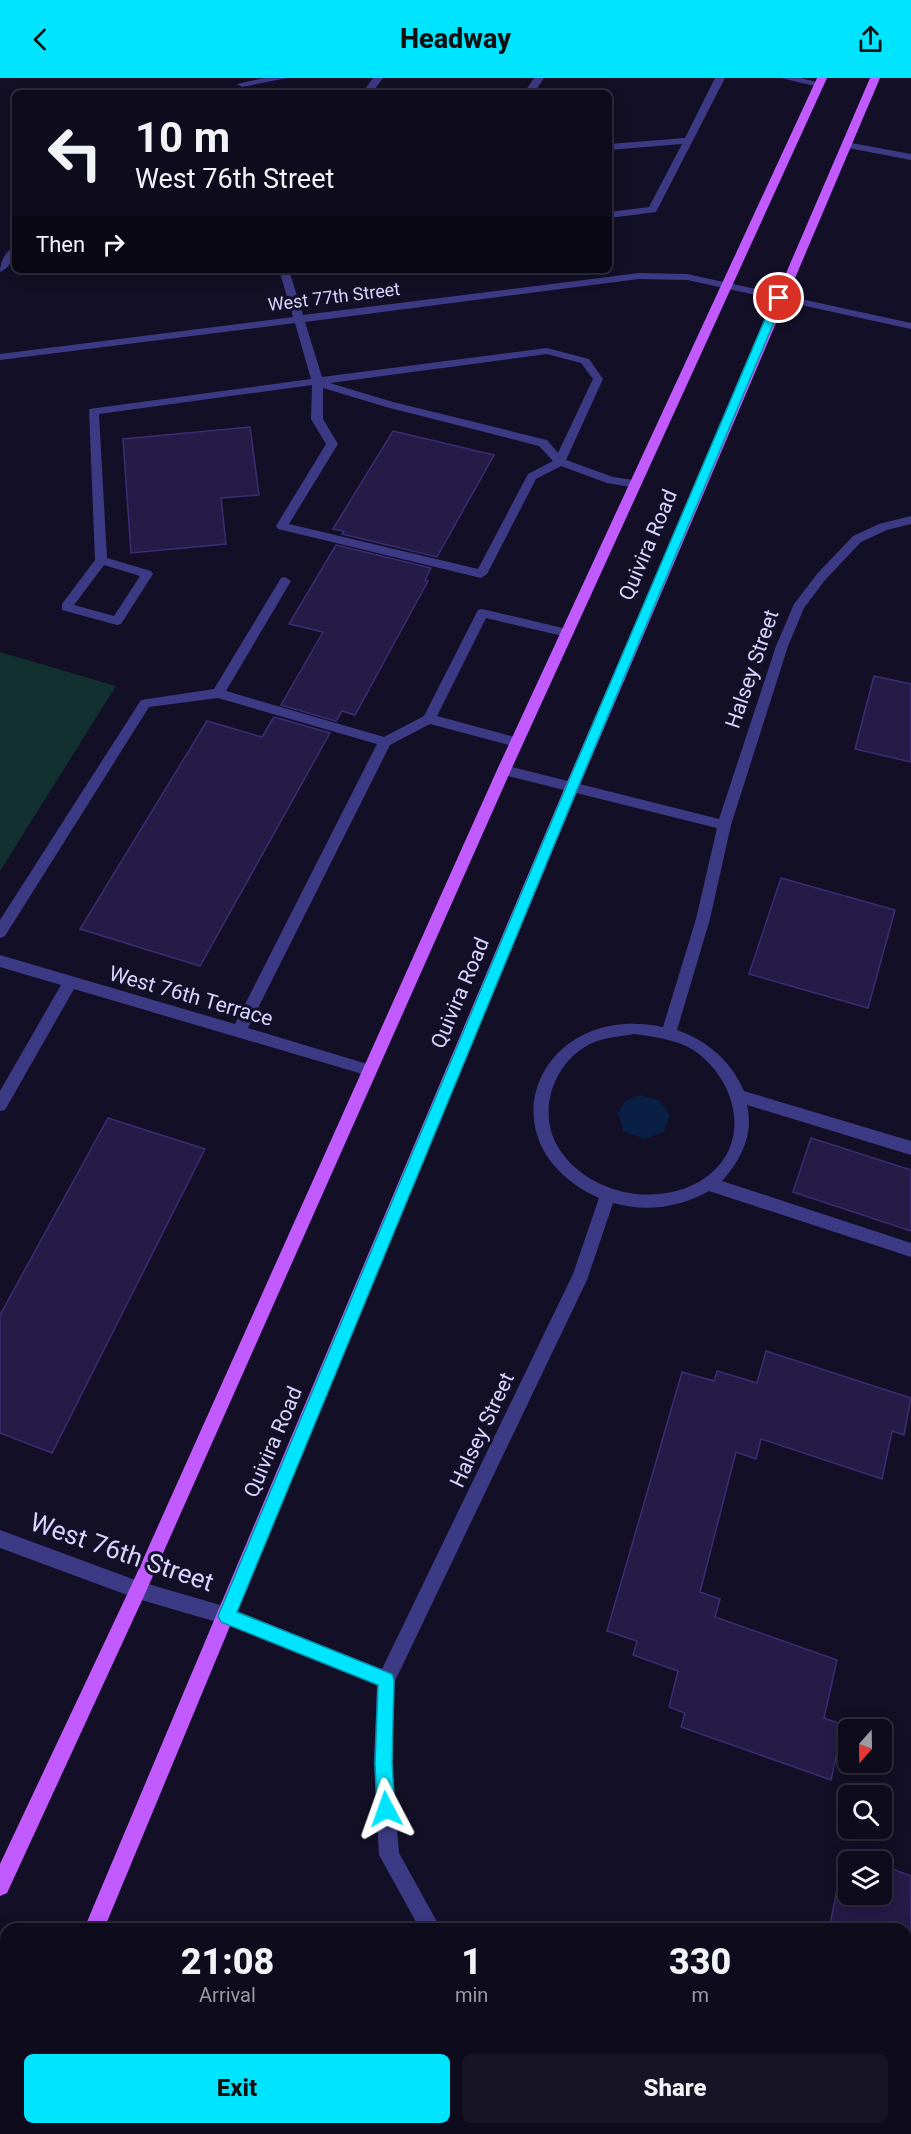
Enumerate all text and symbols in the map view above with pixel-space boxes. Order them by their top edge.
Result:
icon: back [24,23,57,56]
text: Headway [400,23,511,55]
icon: share [854,23,887,56]
text: 10 m [135,113,230,162]
icon: left [36,114,114,192]
text: West 76th Street [135,163,334,195]
icon: right [97,228,130,261]
text: Then [36,232,85,257]
pin [753,272,804,323]
street label: West 77th Street [267,278,401,315]
icon: arrive [762,281,795,314]
street label: Quivira Road [614,486,682,604]
street label: Halsey Street [720,606,784,731]
street label: Quivira Road [426,934,494,1052]
street label: West 76th Terrace [106,961,276,1031]
street label: Halsey Street [445,1369,519,1491]
street label: Quivira Road [239,1383,307,1501]
street label: West 76th Street [26,1507,218,1597]
north arrow [838,1719,892,1773]
map controls [838,1719,892,1905]
position arrow [354,1777,418,1841]
button: search [838,1785,892,1839]
button: layers [838,1851,892,1905]
text: 21:08 [181,1941,274,1983]
text: 1 [461,1941,482,1983]
text: 330 [669,1941,731,1983]
text: Arrival [199,1983,256,2007]
text: min [455,1983,488,2007]
text: m [691,1983,709,2007]
button: Exit [24,2054,450,2123]
button: Share [462,2054,888,2123]

